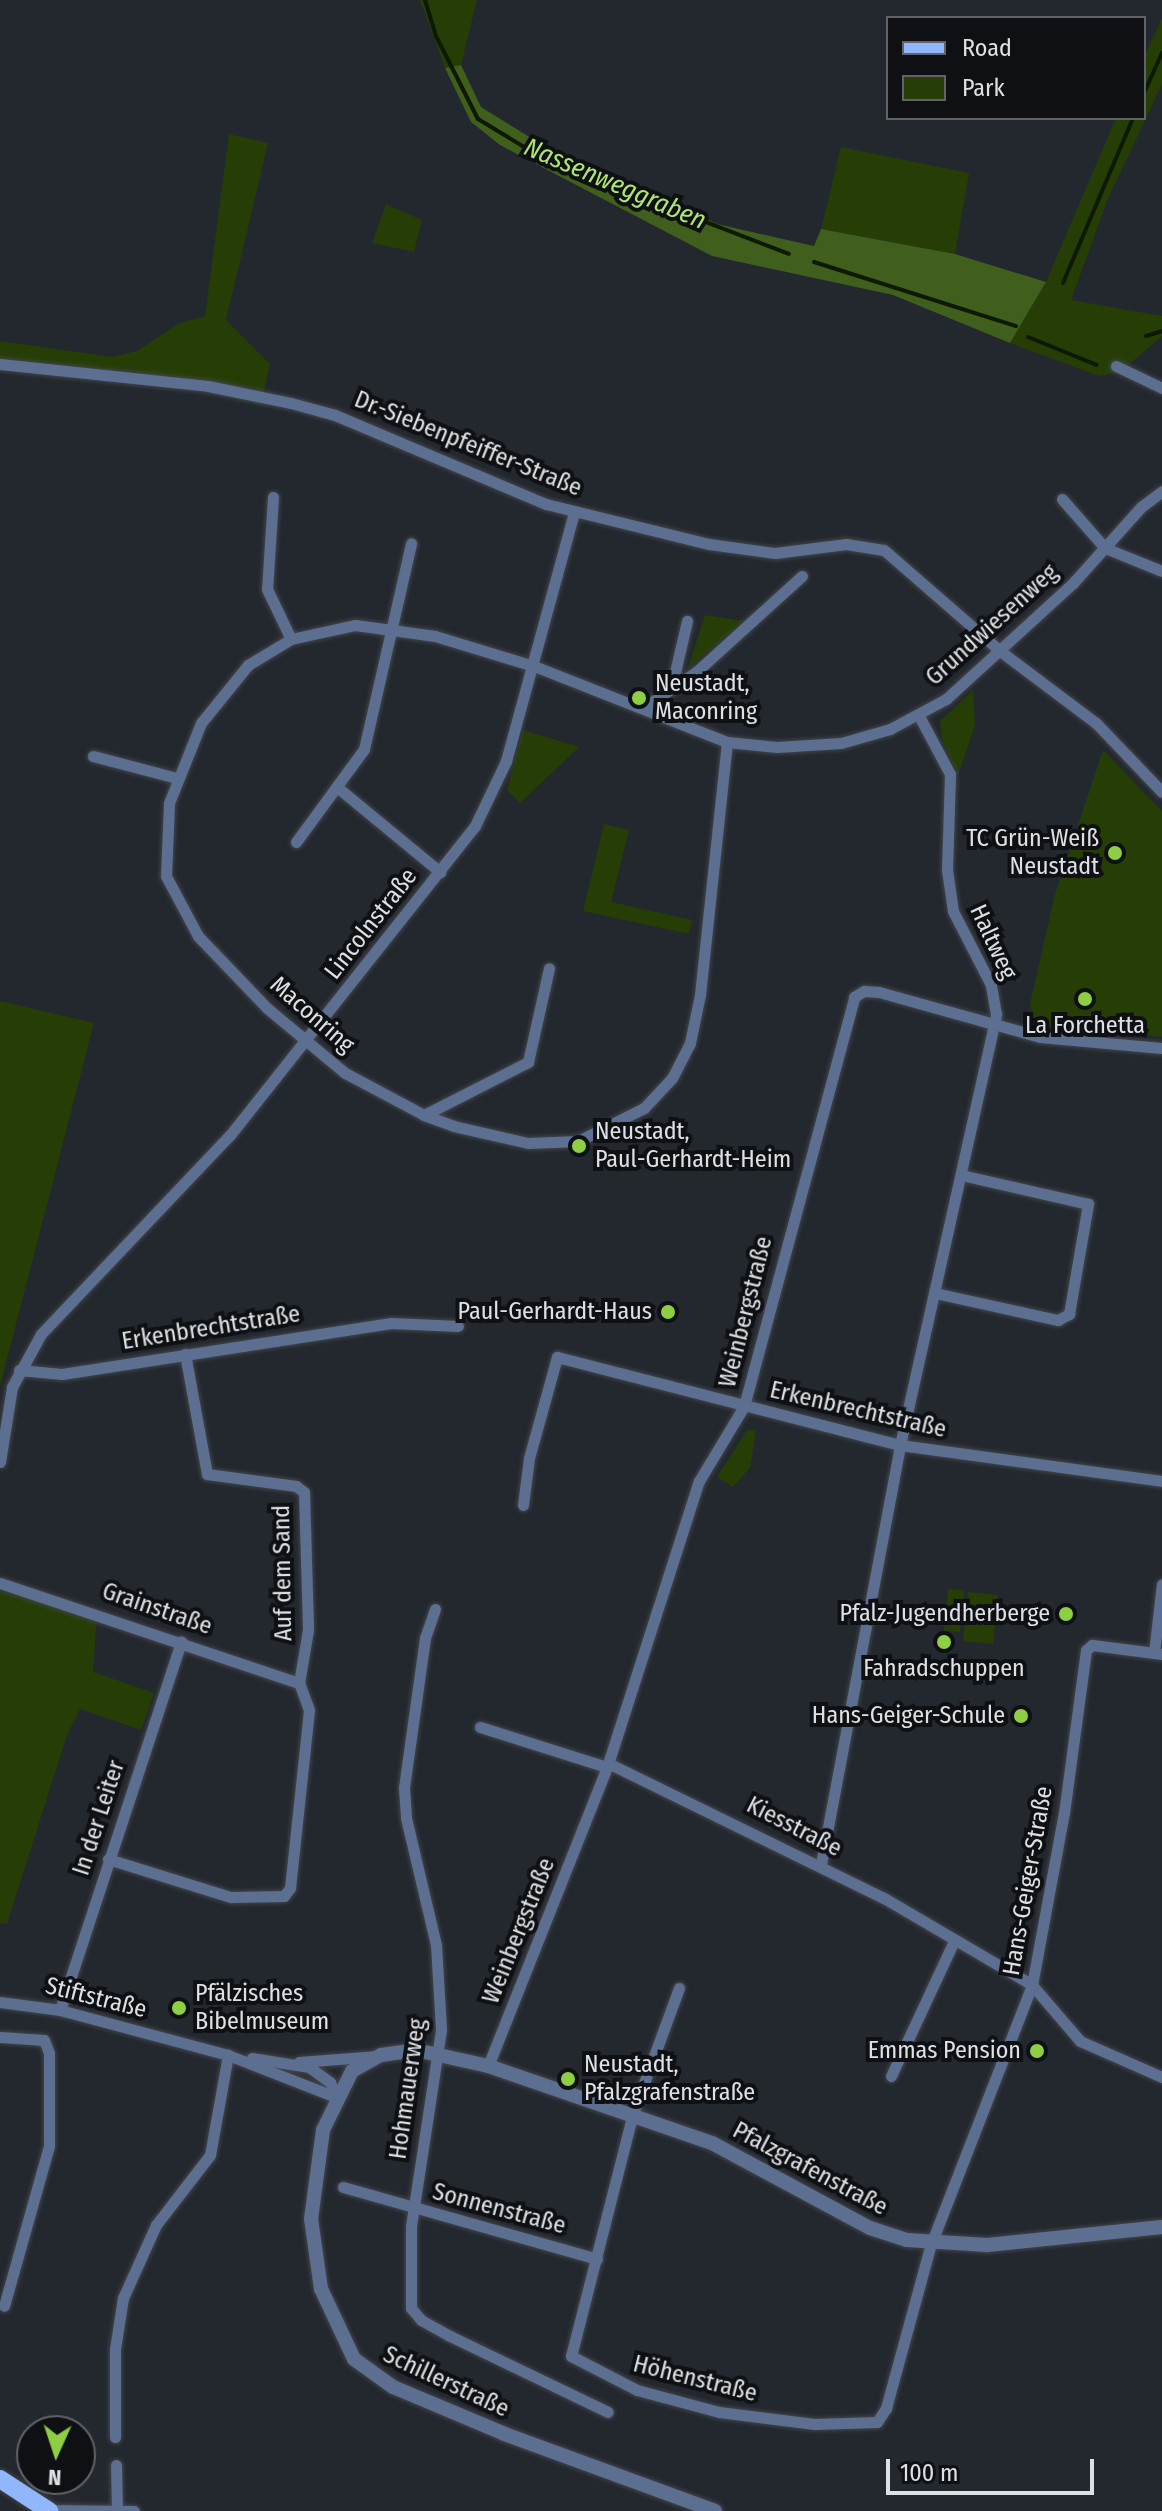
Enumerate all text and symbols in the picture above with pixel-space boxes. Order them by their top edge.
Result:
legend [886,16,1146,120]
text: Road [962,34,1012,62]
text: Park [962,74,1005,102]
water label: Nassenweggraben [519,132,711,236]
street label: Dr.-Siebenpfeiffer-Straße [350,385,586,503]
street label: Grundwiesenweg [920,558,1064,692]
place label: Neustadt, Maconring [655,670,757,726]
marker: Neustadt, Maconring [630,689,648,707]
place label: TC Grün-Weiß Neustadt [966,825,1099,881]
marker: TC Grün-Weiß Neustadt [1106,844,1124,862]
street label: Lincolnstraße [319,863,423,985]
street label: Haltweg [963,900,1023,984]
street label: Maconring [264,971,360,1059]
marker: La Forchetta [1076,990,1094,1008]
place label: La Forchetta [1025,1012,1145,1040]
place label: Neustadt, Paul-Gerhardt-Heim [595,1118,791,1174]
marker: Neustadt, Paul-Gerhardt-Heim [570,1137,588,1155]
street label: Weinbergstraße [713,1234,779,1390]
place label: Paul-Gerhardt-Haus [458,1298,652,1326]
street label: Erkenbrechtstraße [120,1300,302,1356]
marker: Paul-Gerhardt-Haus [659,1303,677,1321]
street label: Erkenbrechtstraße [767,1376,949,1444]
street label: Auf dem Sand [267,1505,299,1641]
street label: Grainstraße [98,1577,216,1641]
place label: Pfalz-Jugendherberge [840,1600,1050,1628]
marker: Pfalz-Jugendherberge [1057,1605,1075,1623]
marker: Fahradschuppen [935,1633,953,1651]
place label: Fahradschuppen [863,1655,1025,1683]
place label: Hans-Geiger-Schule [812,1702,1005,1730]
marker: Hans-Geiger-Schule [1012,1707,1030,1725]
street label: In der Leiter [67,1757,131,1879]
street label: Hans-Geiger-Straße [997,1784,1059,1978]
street label: Kiesstraße [742,1791,846,1863]
street label: Weinbergstraße [477,1854,561,2008]
street label: Stiftstraße [42,1972,150,2024]
place label: Pfälzisches Bibelmuseum [195,1980,329,2036]
marker: Pfälzisches Bibelmuseum [170,1999,188,2017]
street label: Hohmauerweg [384,2017,432,2161]
place label: Emmas Pension [868,2037,1021,2065]
marker: Emmas Pension [1028,2042,1046,2060]
place label: Neustadt, Pfalzgrafenstraße [584,2051,755,2107]
marker: Neustadt, Pfalzgrafenstraße [559,2070,577,2088]
street label: Pfalzgrafenstraße [728,2116,892,2222]
street label: Sonnenstraße [429,2177,569,2241]
street label: Schillerstraße [379,2340,513,2424]
street label: Höhenstraße [630,2350,760,2408]
north arrow [16,2415,96,2495]
scale bar [890,2443,1098,2493]
text: 100 m [900,2459,958,2487]
text: N [48,2464,62,2491]

